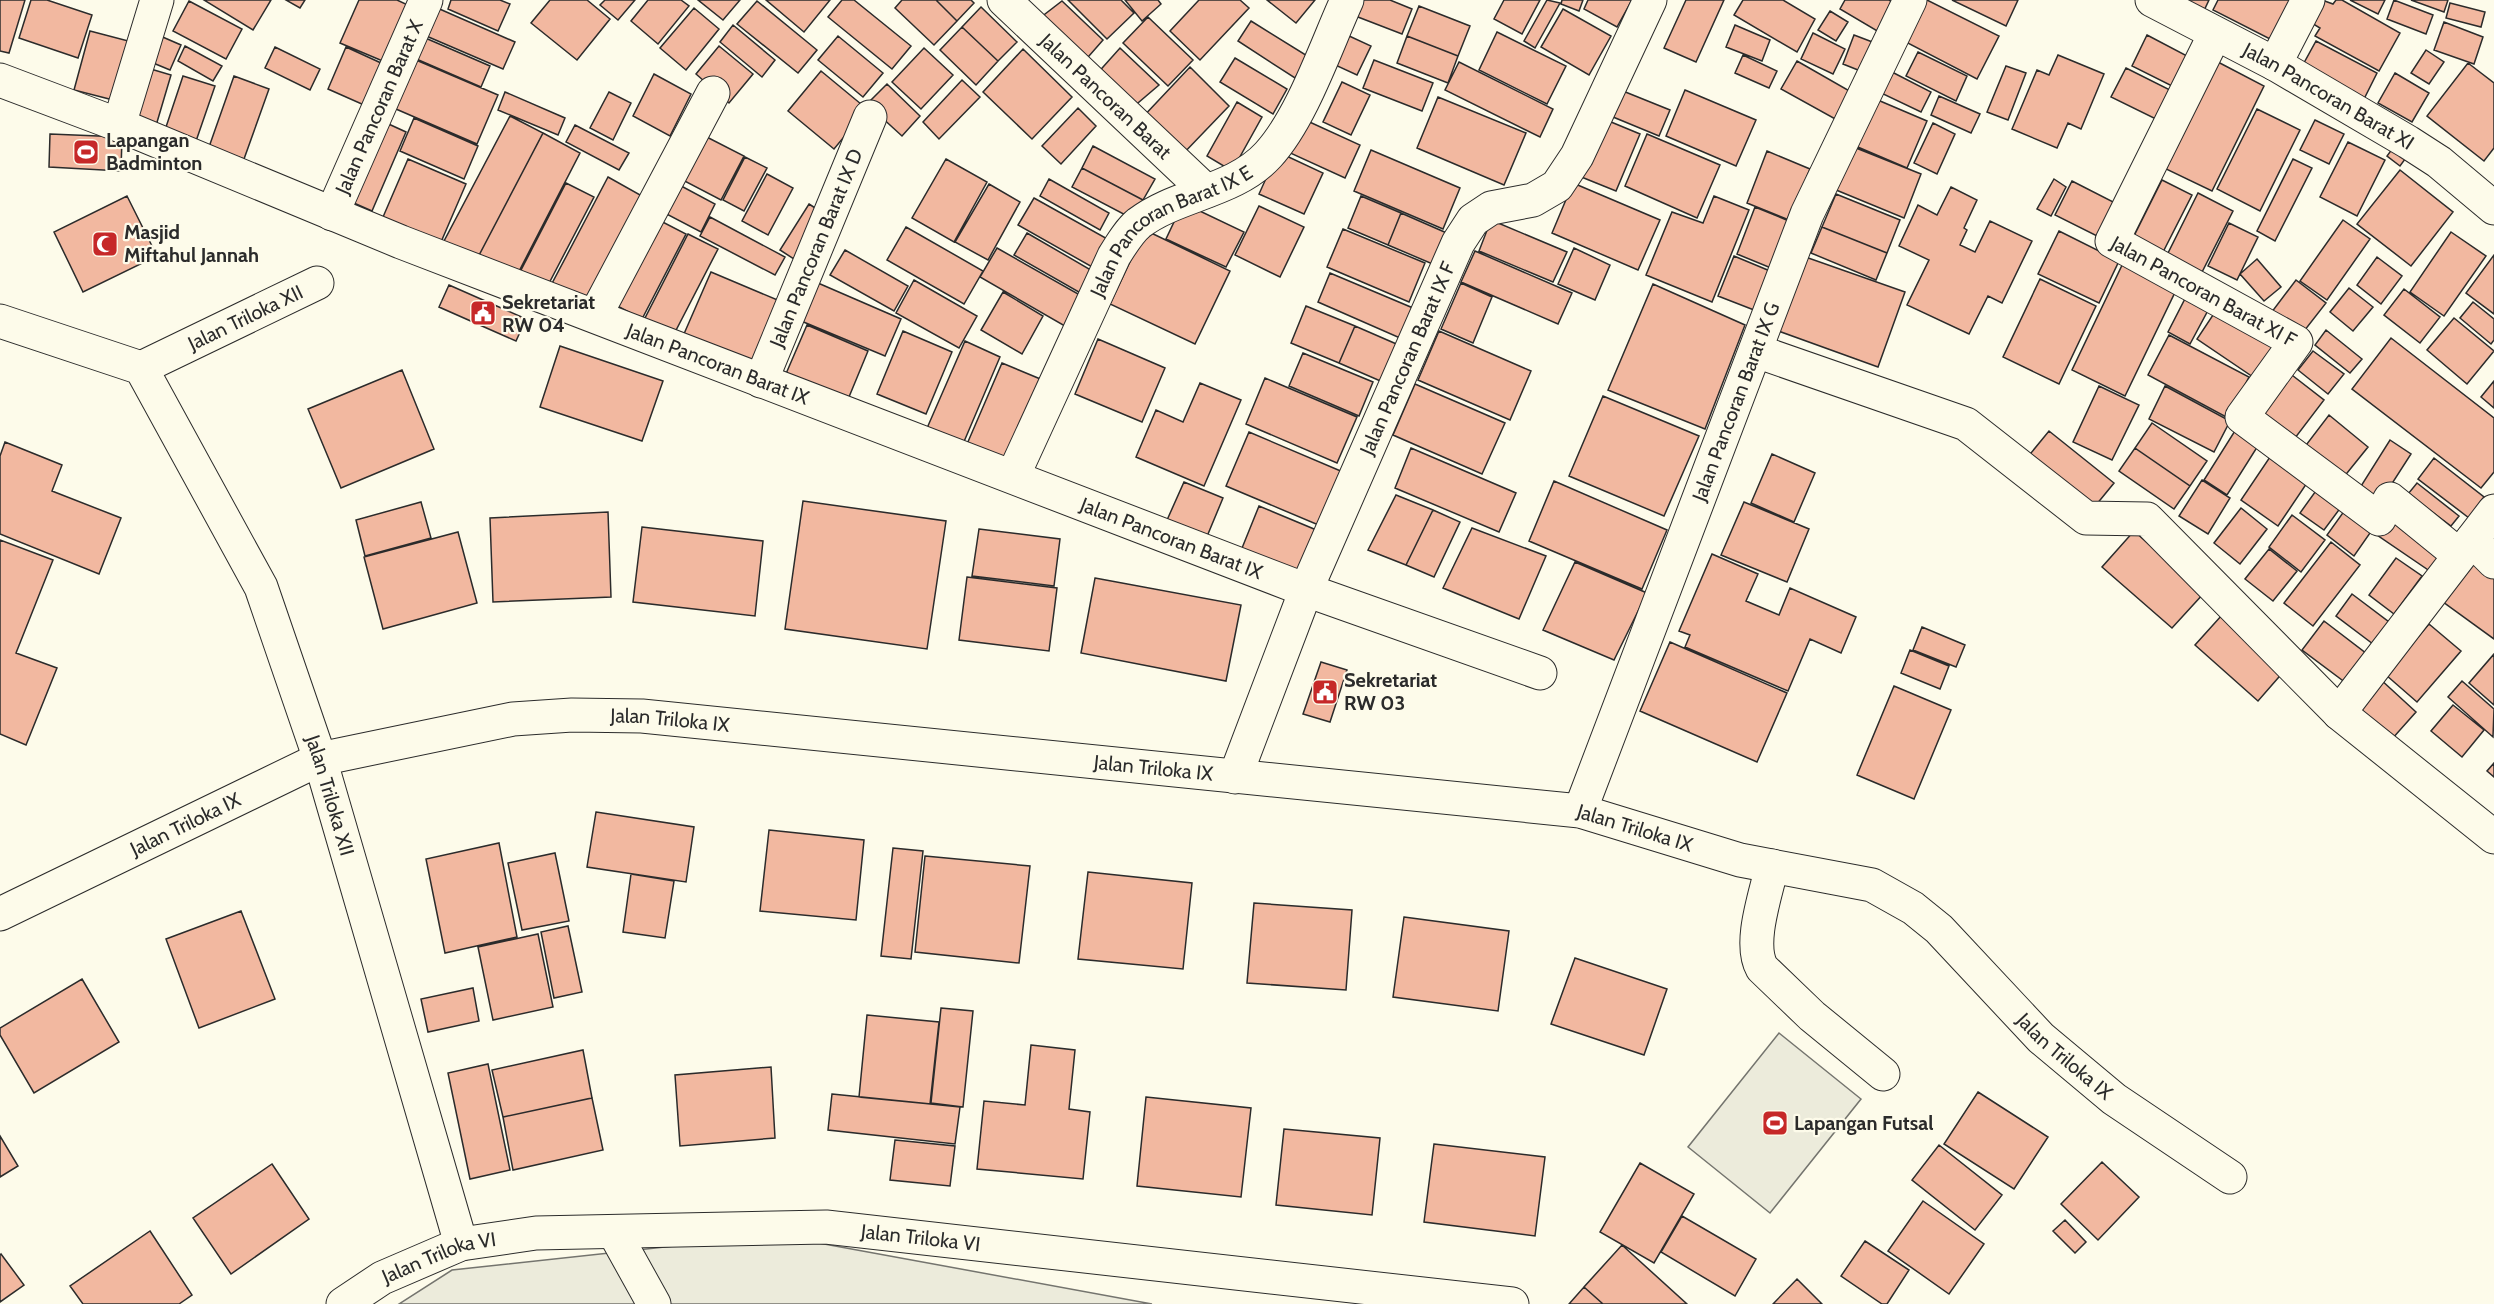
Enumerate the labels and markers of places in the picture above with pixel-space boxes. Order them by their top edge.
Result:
place label: Lapangan Badminton [106,128,202,175]
sports icon: Lapangan Badminton [71,137,101,167]
place label: Masjid Miftahul Jannah [124,220,259,267]
mosque icon: Masjid Miftahul Jannah [90,229,120,259]
place label: Sekretariat RW 04 [502,290,595,337]
public building icon: Sekretariat RW 04 [468,298,498,328]
place label: Sekretariat RW 03 [1344,668,1437,715]
public building icon: Sekretariat RW 03 [1310,677,1340,707]
sports icon: Lapangan Futsal [1760,1108,1790,1138]
place label: Lapangan Futsal [1794,1111,1933,1135]

